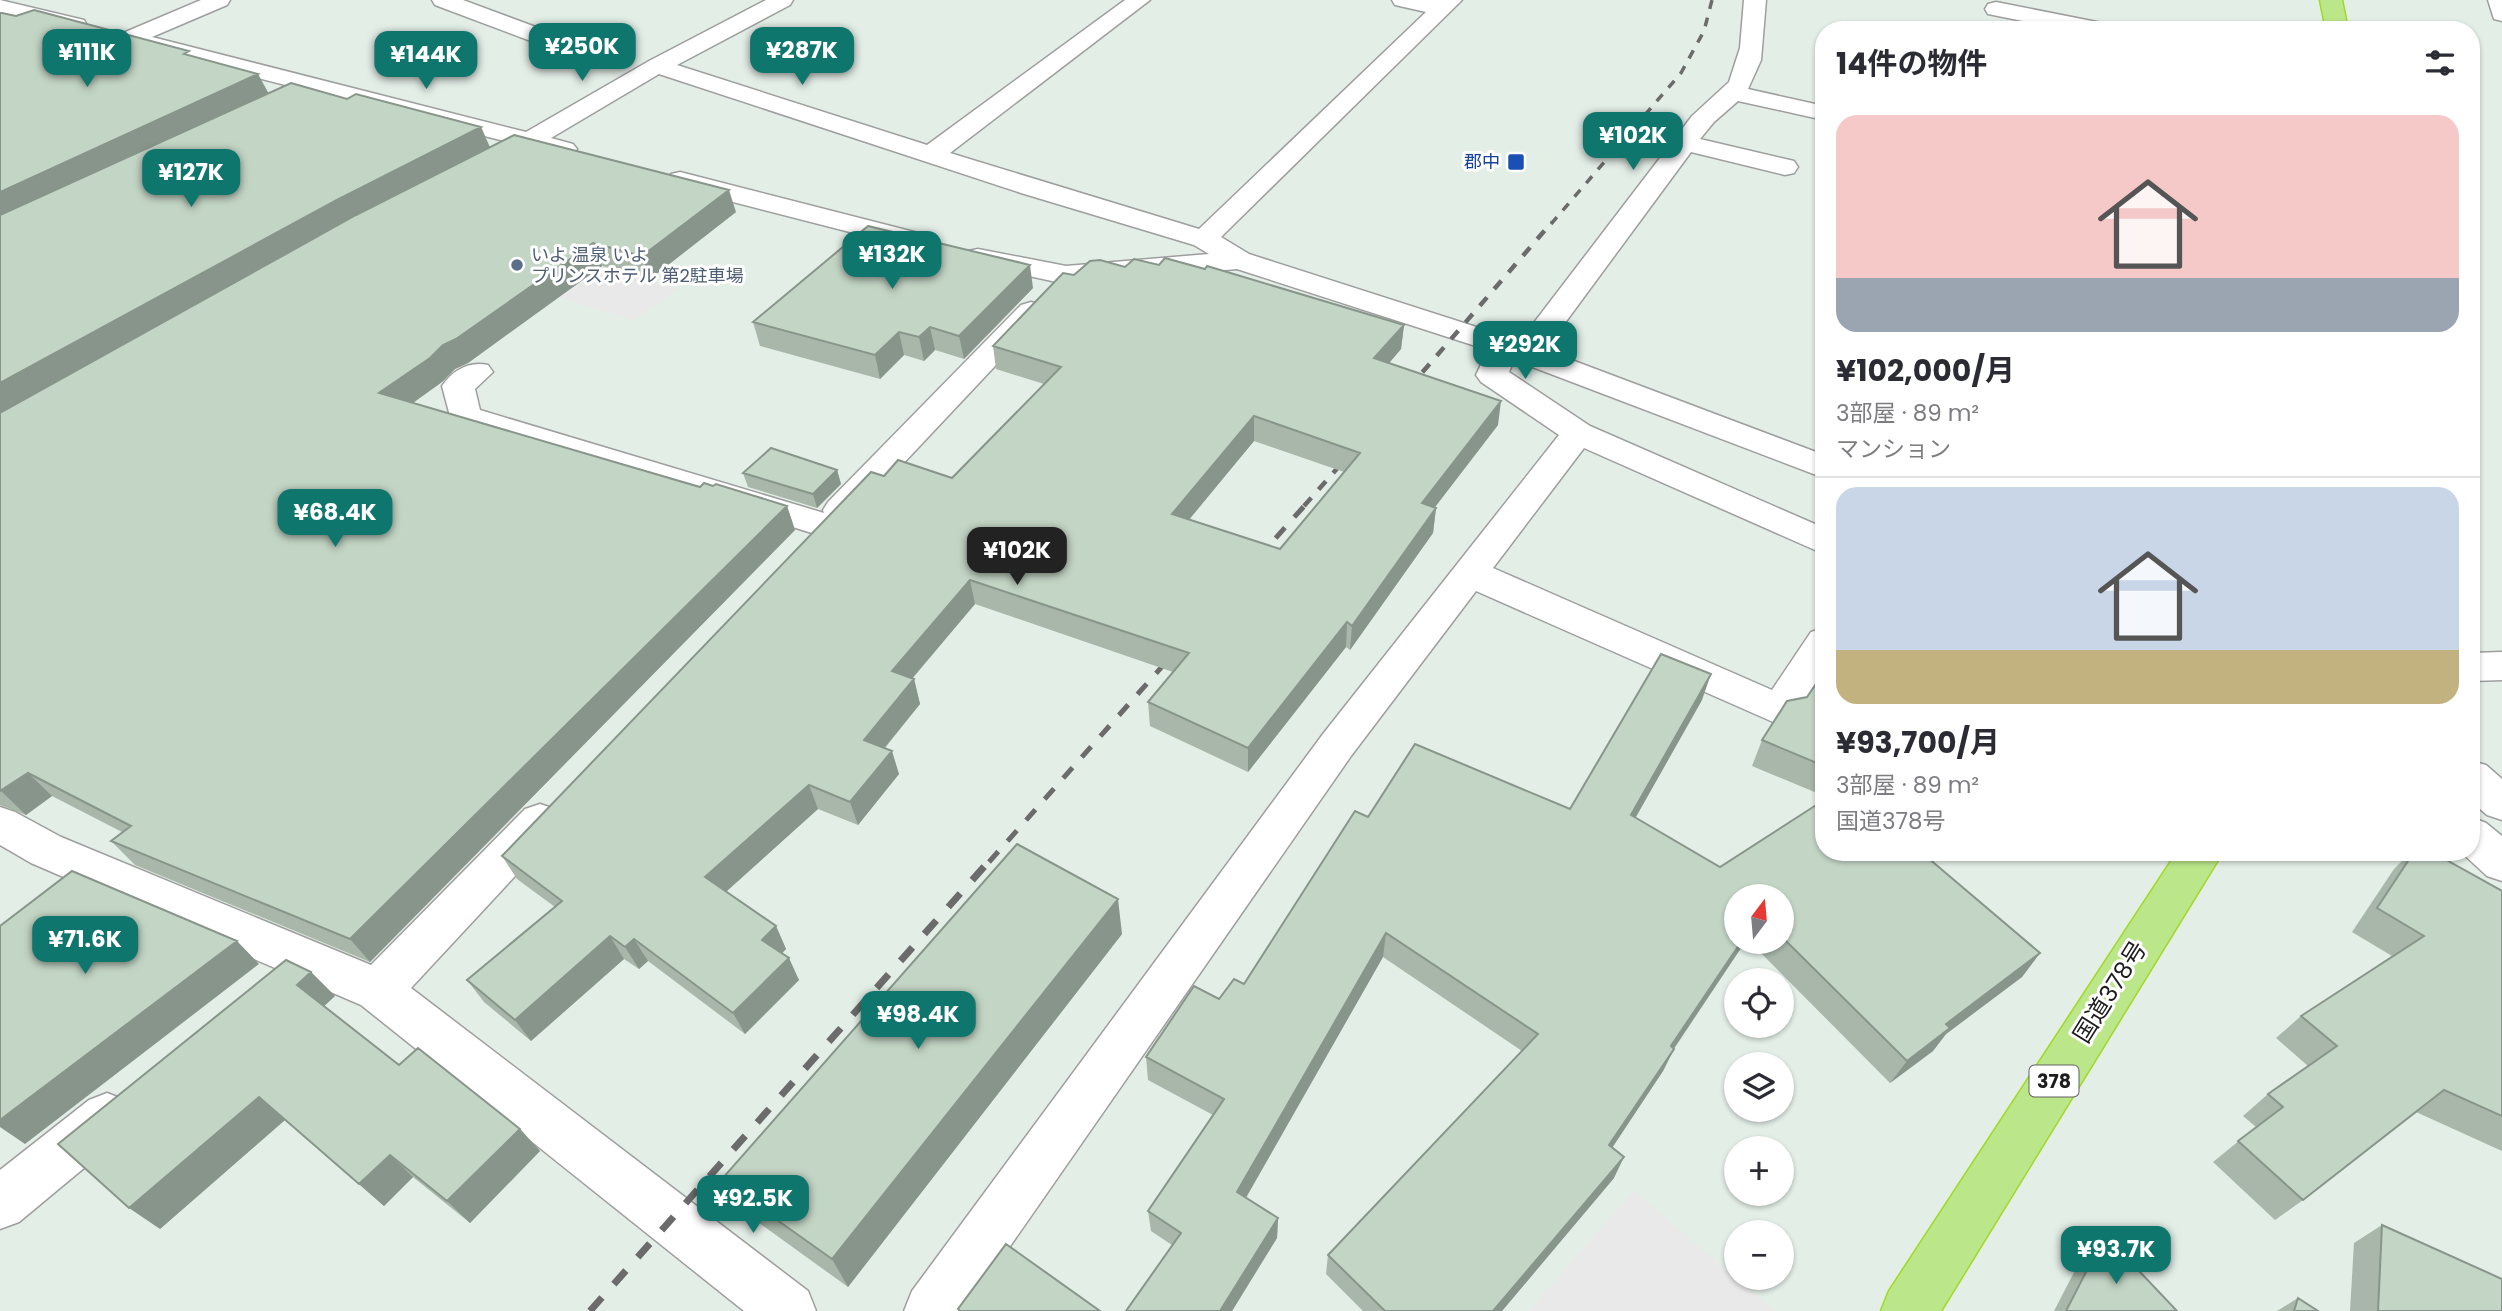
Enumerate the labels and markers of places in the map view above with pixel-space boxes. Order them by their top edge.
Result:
pin: ¥250K [533,24,631,83]
pin: ¥287K [753,28,851,87]
pin: ¥111K [38,29,136,89]
pin: ¥144K [377,32,475,91]
pin: ¥102K [1584,113,1682,172]
place label: 郡中 [1464,149,1500,174]
pin: ¥127K [142,150,240,209]
marker: 郡中 [1506,152,1526,172]
pin: ¥132K [843,232,941,291]
place label: いよ 温泉 いよ プリンスホテル 第2駐車場 [531,242,744,288]
marker: いよ 温泉 いよ プリンスホテル 第2駐車場 [509,257,525,273]
pin: ¥292K [1476,322,1574,381]
pin: ¥68.4K [278,490,392,549]
pin: ¥102K [968,528,1066,587]
pin: ¥71.6K [28,916,142,976]
pin: ¥98.4K [861,992,975,1051]
pin: ¥92.5K [696,1176,810,1235]
pin: ¥93.7K [2059,1226,2173,1286]

